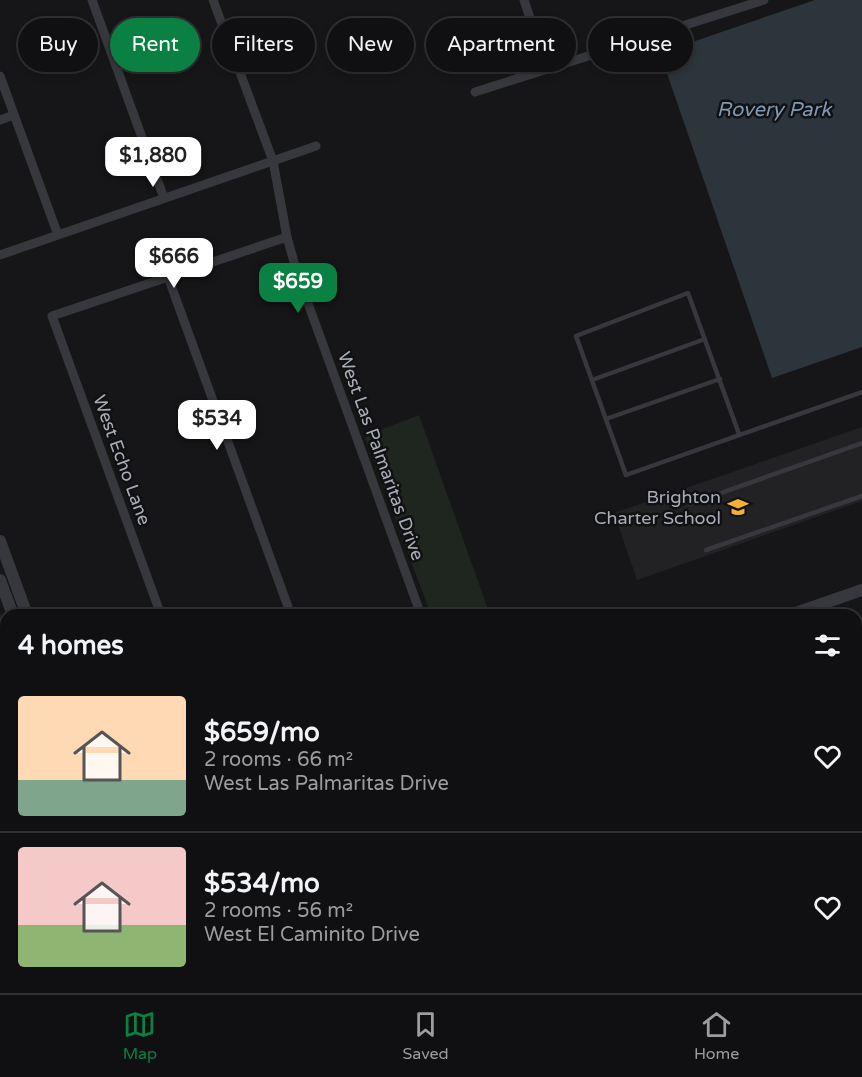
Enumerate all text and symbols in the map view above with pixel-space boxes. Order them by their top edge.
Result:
chip: Buy [18,18,98,72]
chip: Rent [110,18,200,72]
chip: Filters [212,18,315,72]
chip: New [327,18,414,72]
chip: Apartment [426,18,576,72]
chip: House [588,18,693,72]
water label: Rovery Park [717,98,833,122]
pin: $1,880 [104,137,202,188]
text: $1,880 [119,144,187,168]
pin: $666 [138,238,210,289]
text: $666 [149,245,199,269]
pin: $659 [262,263,334,314]
text: $659 [273,270,323,294]
street label: West Las Palmaritas Drive [333,349,429,563]
street label: West Echo Lane [88,392,156,528]
pin: $534 [181,400,253,451]
text: $534 [192,407,242,431]
place label: Brighton Charter School [594,486,721,529]
school or university icon: Brighton Charter School [726,495,750,519]
icon: filters [811,629,844,662]
text: 4 homes [18,630,124,661]
text: $659/mo [204,717,320,748]
icon: home [66,720,138,792]
icon: heart [811,740,844,773]
text: 2 rooms · 66 m² [204,748,353,772]
text: West Las Palmaritas Drive [204,772,449,796]
text: $534/mo [204,868,320,899]
icon: home [66,871,138,943]
icon: heart [811,891,844,924]
text: 2 rooms · 56 m² [204,899,353,923]
text: West El Caminito Drive [204,923,420,947]
tab: Map [123,1008,157,1064]
tab: Saved [402,1008,449,1064]
tab: Home [694,1008,739,1064]

